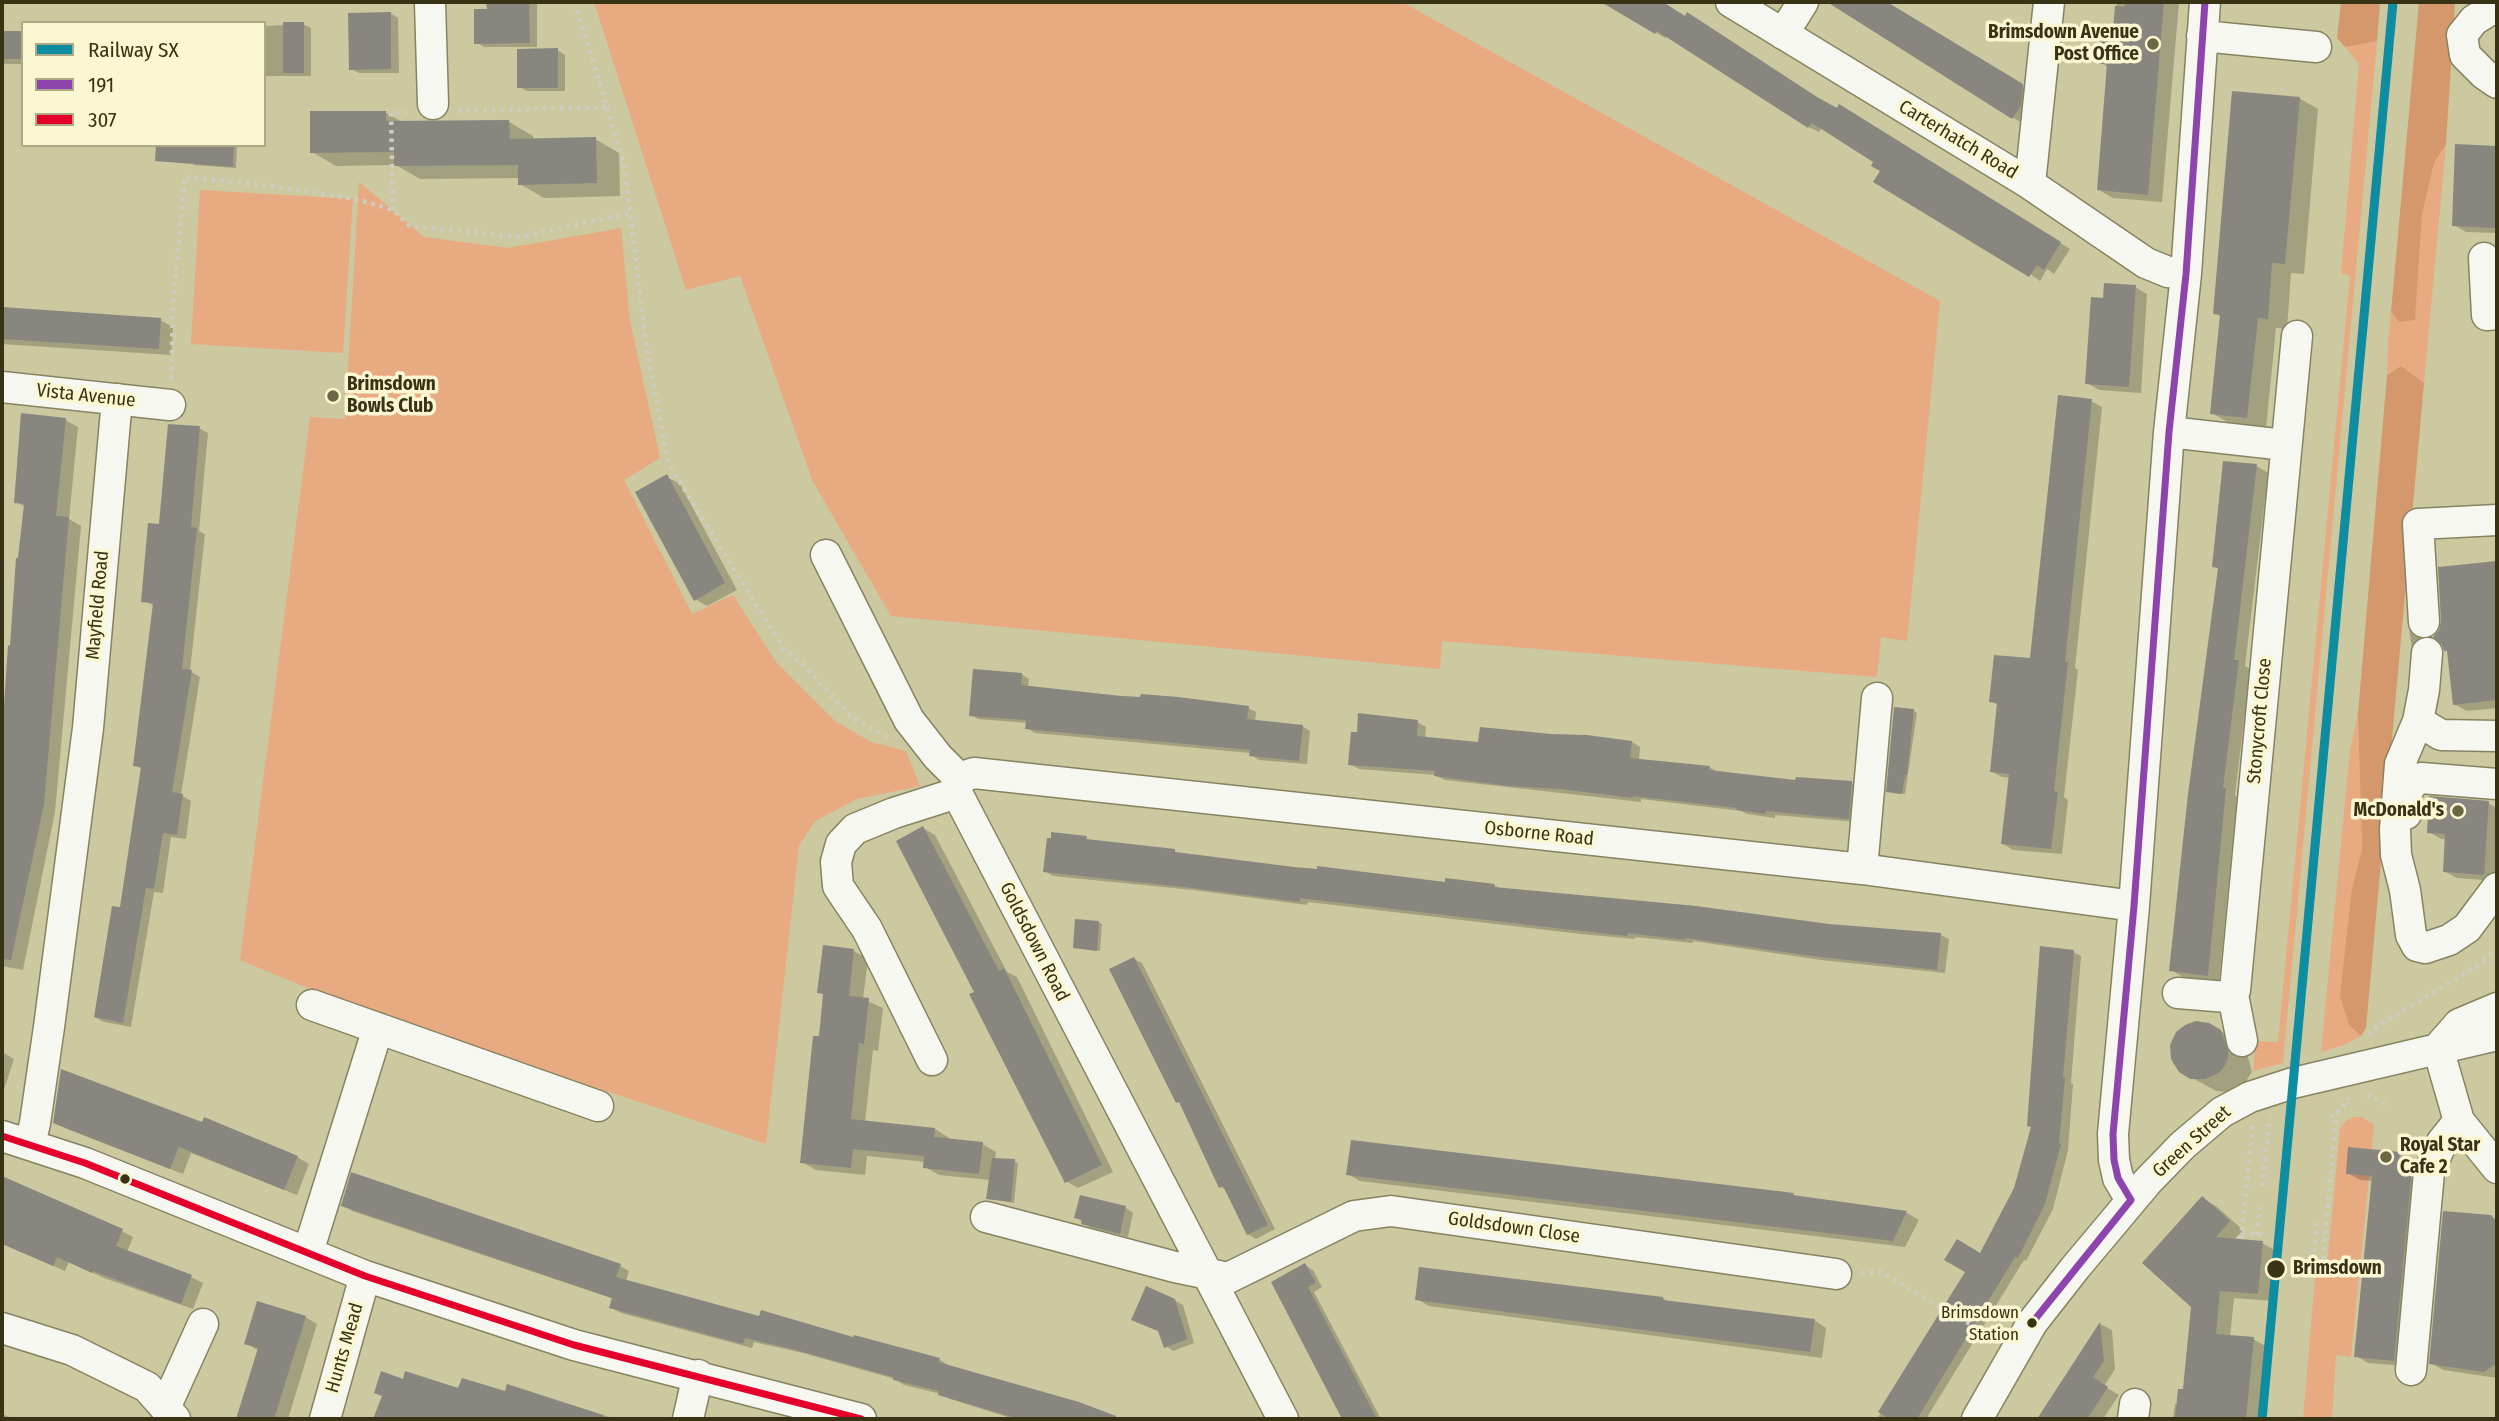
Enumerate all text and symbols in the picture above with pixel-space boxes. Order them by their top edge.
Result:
legend [21,21,266,147]
place label: Brimsdown Avenue Post Office [1988,22,2139,66]
marker: Brimsdown Avenue Post Office [2145,36,2161,52]
text: Railway SX [88,37,179,63]
text: 191 [88,72,114,98]
street label: Carterhatch Road [1894,96,2022,184]
text: 307 [88,107,117,133]
place label: Brimsdown Bowls Club [347,374,436,418]
street label: Vista Avenue [35,379,137,413]
marker: Brimsdown Bowls Club [325,388,341,404]
street label: Mayfield Road [82,550,114,660]
street label: Stonycroft Close [2243,657,2277,785]
place label: McDonald's [2354,800,2444,822]
marker: McDonald's [2450,803,2466,819]
street label: Osborne Road [1483,817,1595,851]
street label: Goldsdown Road [994,879,1074,1005]
street label: Green Street [2148,1101,2236,1183]
place label: Royal Star Cafe 2 [2400,1135,2480,1179]
marker: Royal Star Cafe 2 [2378,1149,2394,1165]
unlabelled marker [118,1172,132,1186]
street label: Goldsdown Close [1447,1207,1581,1249]
marker: Brimsdown [2265,1258,2287,1280]
place label: Brimsdown [2293,1258,2382,1280]
street label: Hunts Mead [321,1300,369,1396]
place label: Brimsdown Station [1941,1303,2019,1343]
marker: Brimsdown Station [2025,1316,2039,1330]

